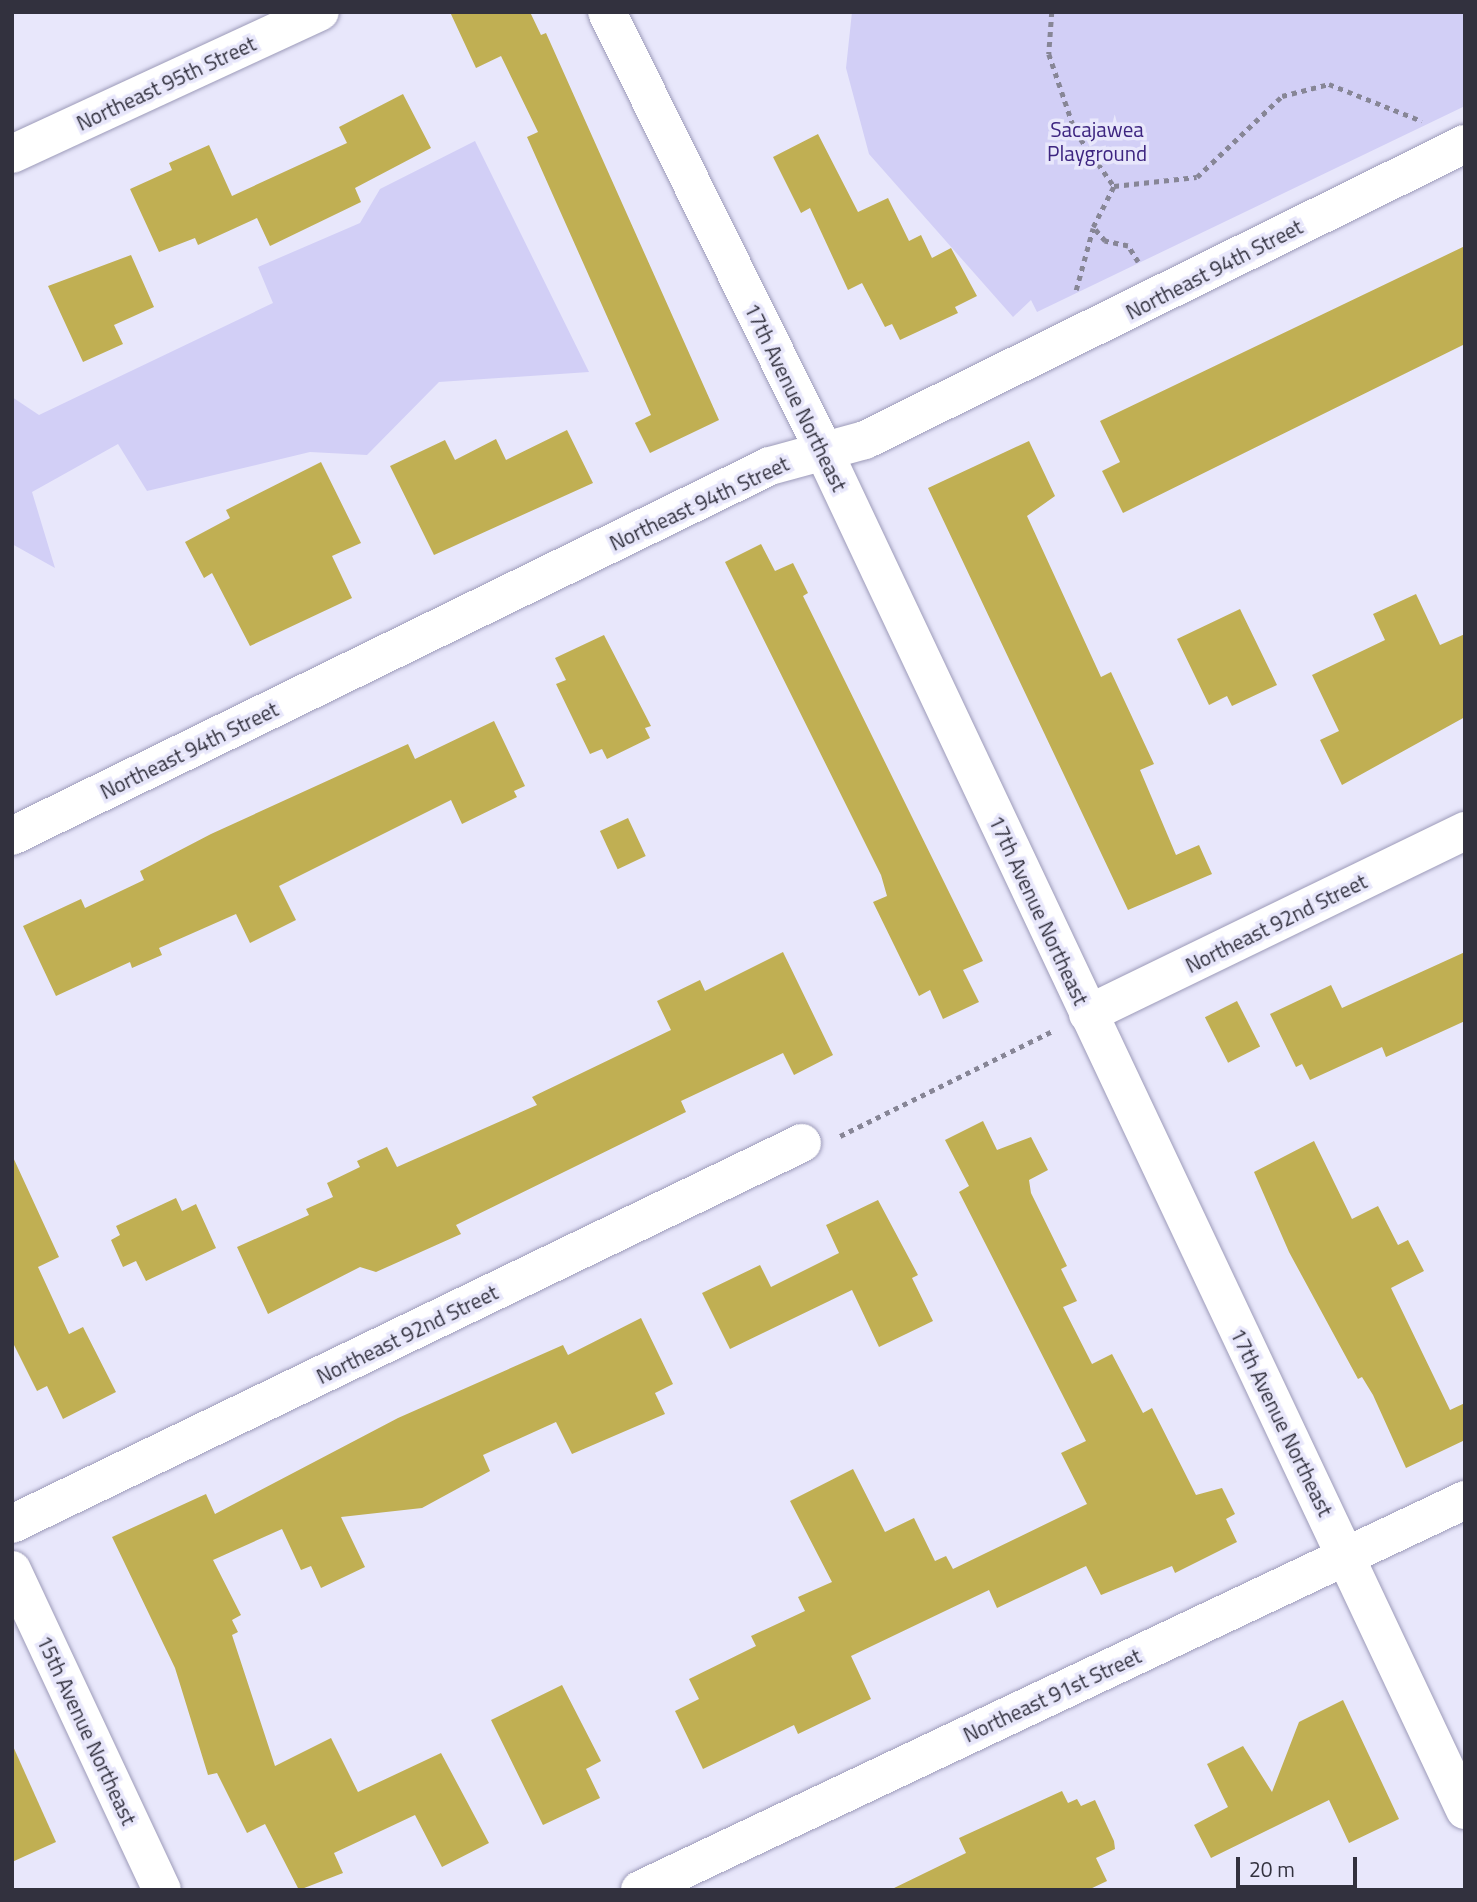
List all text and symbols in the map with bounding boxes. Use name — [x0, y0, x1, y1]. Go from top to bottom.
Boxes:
street label: Northeast 95th Street — [72, 30, 260, 136]
park label: Sacajawea Playground — [1047, 116, 1147, 166]
street label: Northeast 94th Street — [1121, 214, 1307, 324]
street label: 17th Avenue Northeast — [739, 299, 853, 495]
street label: Northeast 94th Street — [605, 450, 793, 556]
street label: Northeast 94th Street — [96, 696, 282, 804]
street label: 17th Avenue Northeast — [984, 811, 1094, 1009]
street label: Northeast 92nd Street — [1181, 868, 1371, 978]
street label: Northeast 92nd Street — [312, 1279, 502, 1389]
street label: 17th Avenue Northeast — [1225, 1324, 1339, 1520]
street label: 15th Avenue Northeast — [32, 1631, 142, 1829]
street label: Northeast 91st Street — [959, 1643, 1145, 1747]
scale bar — [1239, 1842, 1360, 1886]
text: 20 m — [1249, 1853, 1295, 1885]

